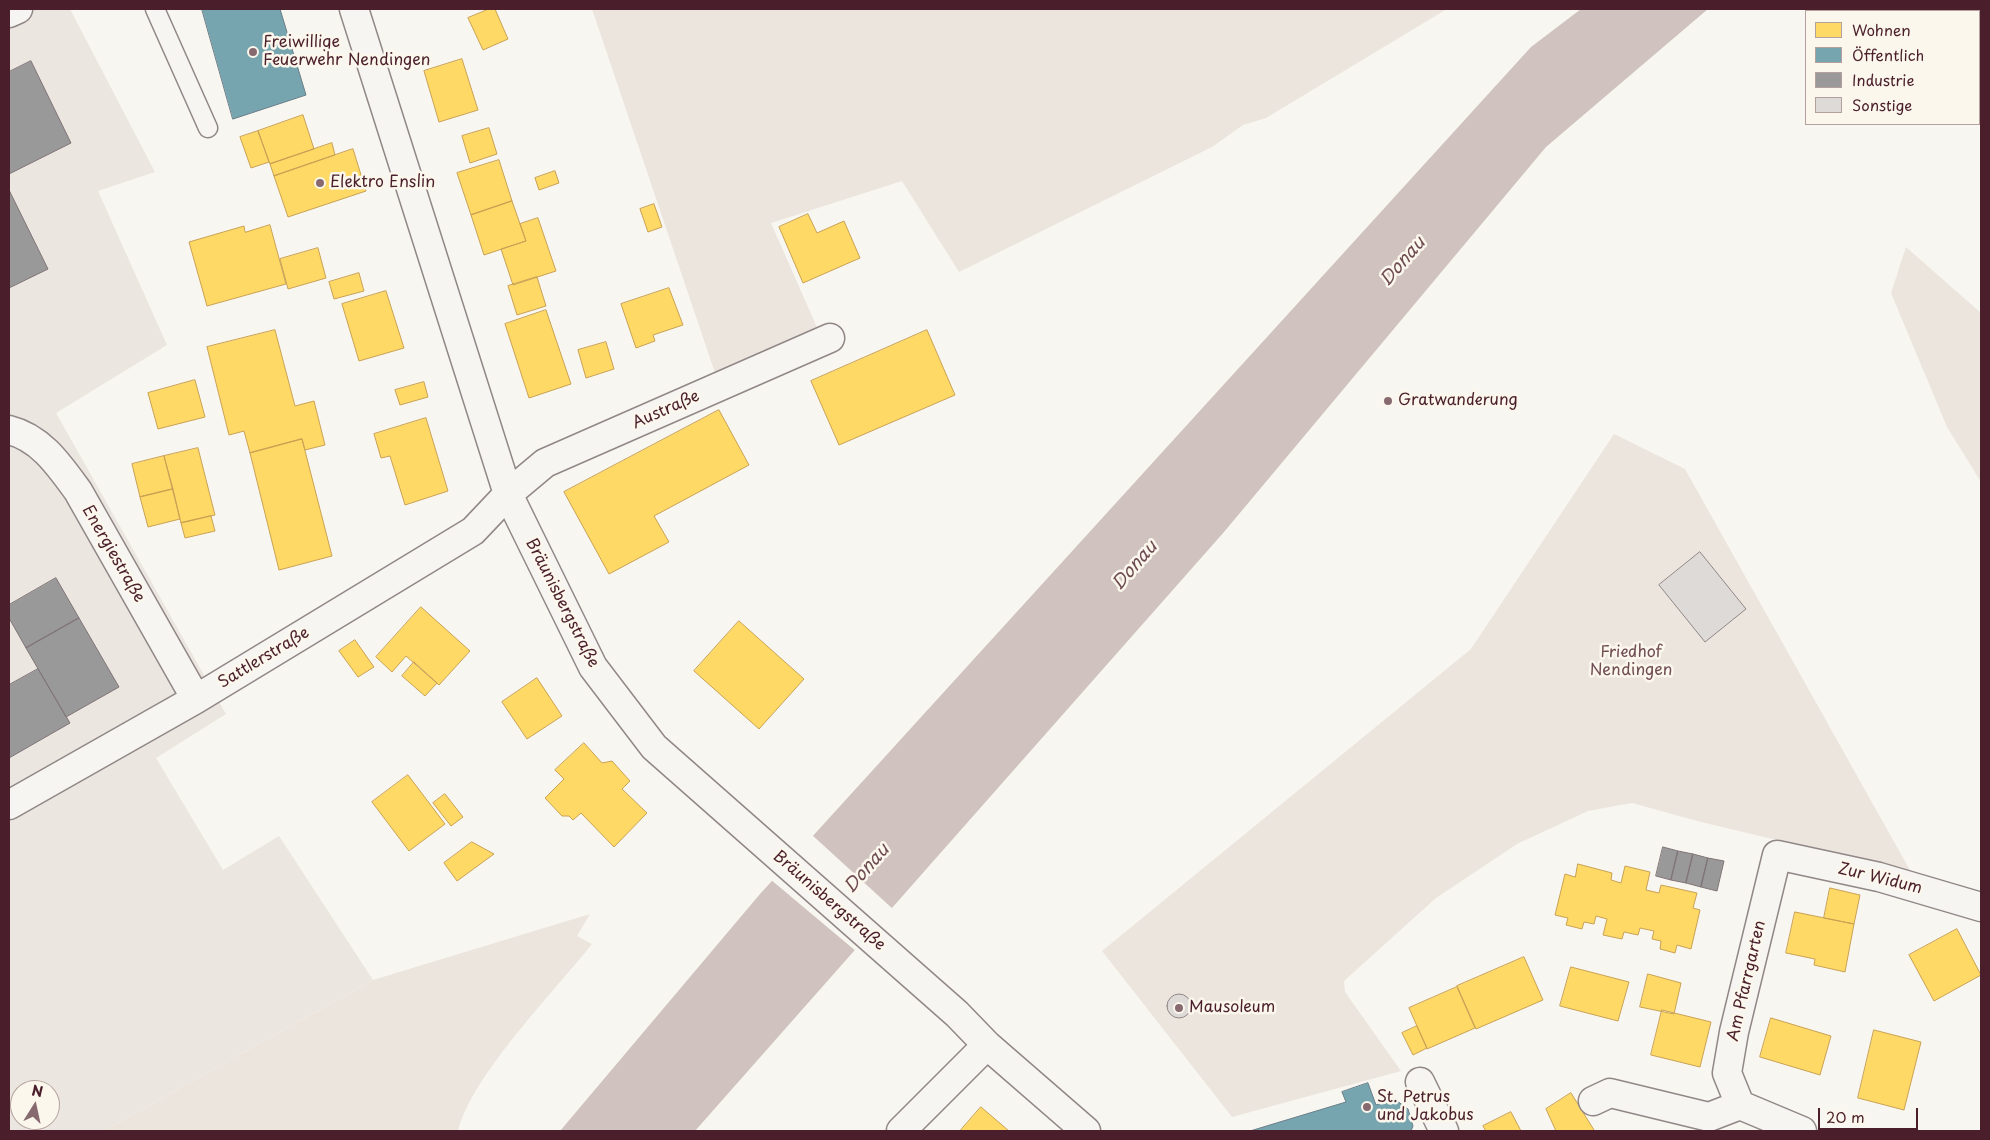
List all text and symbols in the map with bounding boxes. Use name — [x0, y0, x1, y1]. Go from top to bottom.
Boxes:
legend — [1805, 10, 1980, 125]
text: Wohnen — [1852, 18, 1911, 41]
place label: Freiwillige Feuerwehr Nendingen — [263, 33, 430, 71]
text: Öffentlich — [1852, 43, 1924, 66]
marker: Freiwillige Feuerwehr Nendingen — [247, 46, 259, 58]
text: Industrie — [1852, 68, 1914, 91]
text: Sonstige — [1852, 93, 1912, 116]
place label: Elektro Enslin — [330, 173, 435, 193]
marker: Elektro Enslin — [314, 177, 326, 189]
water label: Donau — [1376, 233, 1430, 291]
street label: Austraße — [629, 387, 703, 433]
place label: Gratwanderung — [1398, 391, 1518, 411]
marker: Gratwanderung — [1382, 395, 1394, 407]
street label: Energiestraße — [77, 502, 149, 606]
street label: Bräunisbergstraße — [521, 535, 603, 671]
water label: Donau — [1108, 537, 1162, 595]
street label: Sattlerstraße — [215, 623, 313, 693]
park label: Friedhof Nendingen — [1590, 643, 1672, 681]
water label: Donau — [840, 840, 894, 898]
street label: Bräunisbergstraße — [769, 847, 889, 955]
street label: Zur Widum — [1836, 859, 1924, 899]
street label: Am Pfarrgarten — [1724, 919, 1770, 1043]
place label: Mausoleum — [1189, 998, 1275, 1018]
marker: Mausoleum — [1173, 1002, 1185, 1014]
text: N — [30, 1079, 45, 1102]
north arrow — [10, 1080, 60, 1130]
place label: St. Petrus und Jakobus — [1377, 1088, 1473, 1126]
scale bar — [1820, 1098, 1920, 1130]
marker: St. Petrus und Jakobus — [1361, 1101, 1373, 1113]
text: 20 m — [1826, 1105, 1865, 1128]

